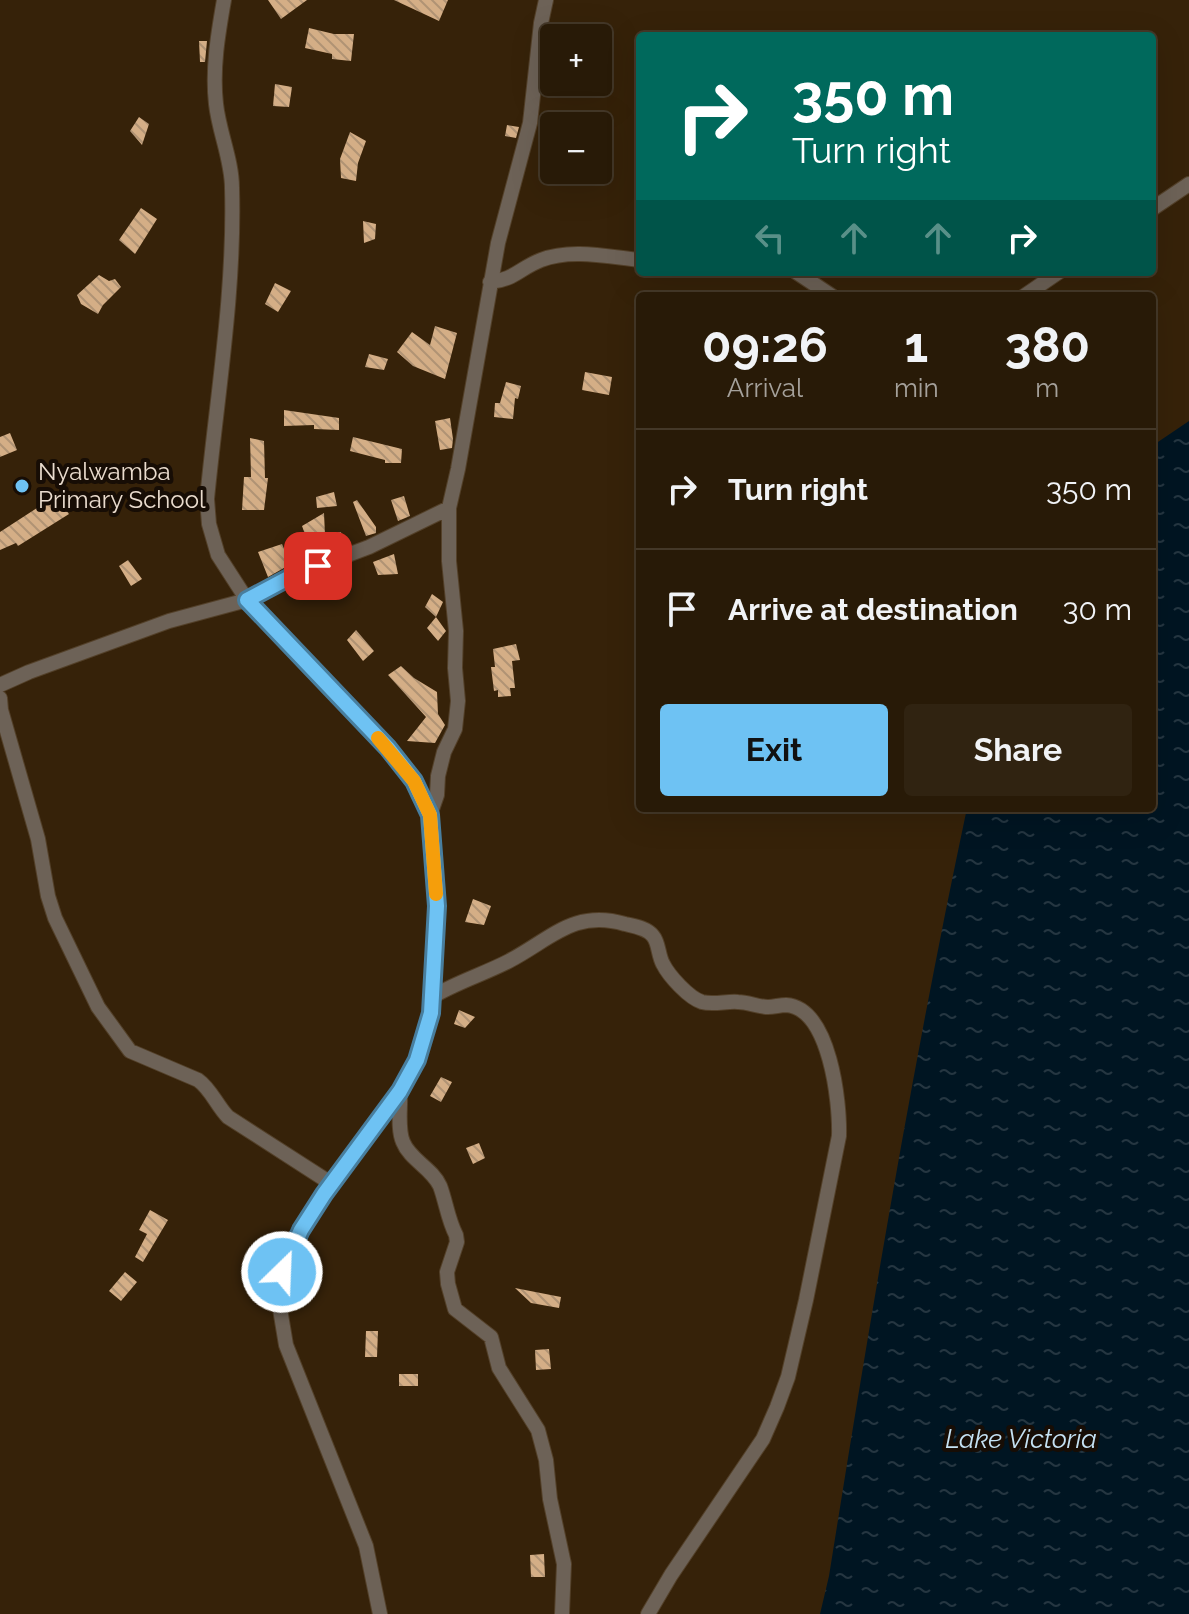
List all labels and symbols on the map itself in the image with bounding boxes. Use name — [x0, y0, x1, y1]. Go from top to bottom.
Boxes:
place label: Nyalwamba Primary School — [38, 457, 206, 514]
marker: Nyalwamba Primary School — [13, 477, 31, 495]
pin — [284, 532, 352, 600]
position arrow — [240, 1230, 324, 1314]
water label: Lake Victoria — [945, 1424, 1097, 1454]

